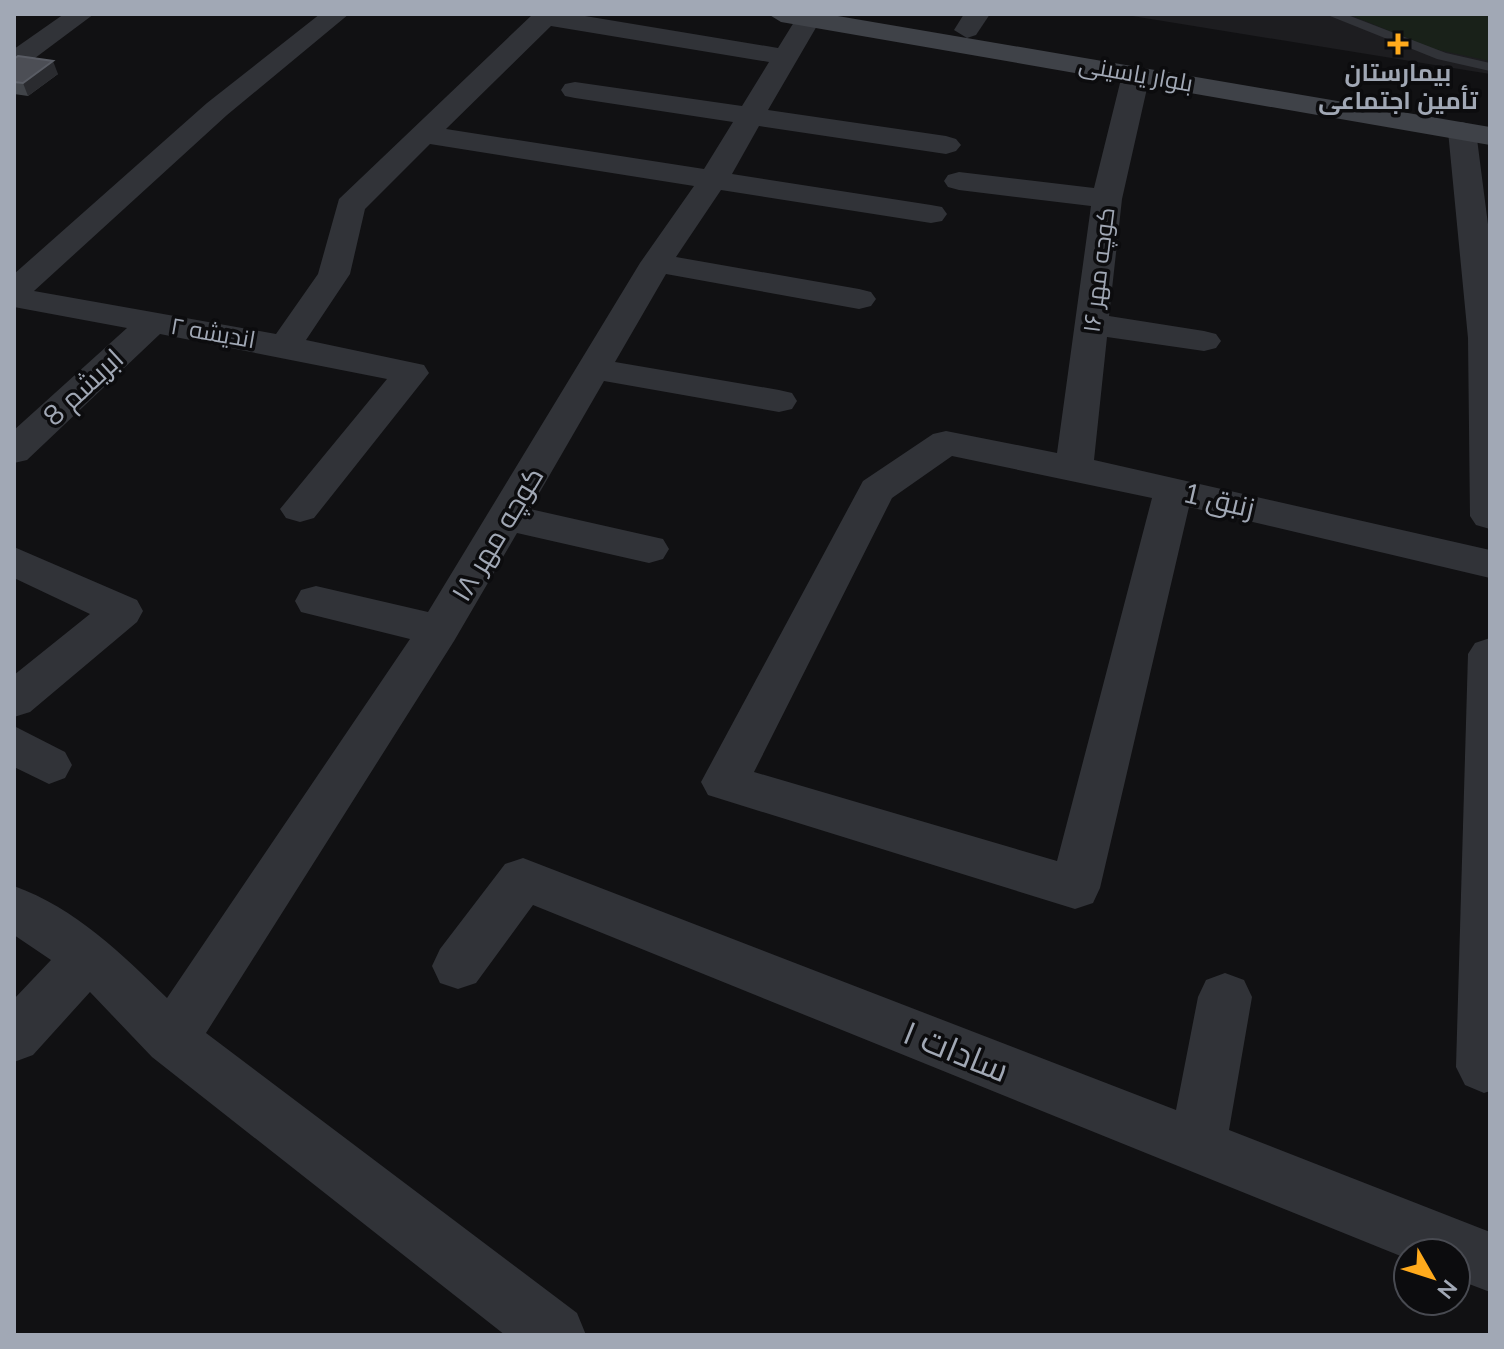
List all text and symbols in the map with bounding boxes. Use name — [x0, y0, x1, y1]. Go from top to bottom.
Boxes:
marker: بیمارستان تأمین اجتماعی — [1387, 33, 1409, 55]
street label: بلوار یاسینی — [1077, 48, 1196, 98]
place label: بیمارستان تأمین اجتماعی — [1318, 57, 1479, 115]
street label: کوچه مهر ۱۶ — [1075, 206, 1123, 334]
street label: اندیشه ۲ — [168, 310, 258, 354]
street label: ابریشم 8 — [35, 341, 132, 435]
street label: کوچه مهر ۱۸ — [443, 460, 552, 609]
street label: زنبق 1 — [1180, 474, 1258, 525]
street label: سادات ۱ — [897, 1010, 1015, 1091]
north arrow — [1392, 1237, 1472, 1317]
text: N — [1431, 1274, 1464, 1305]

